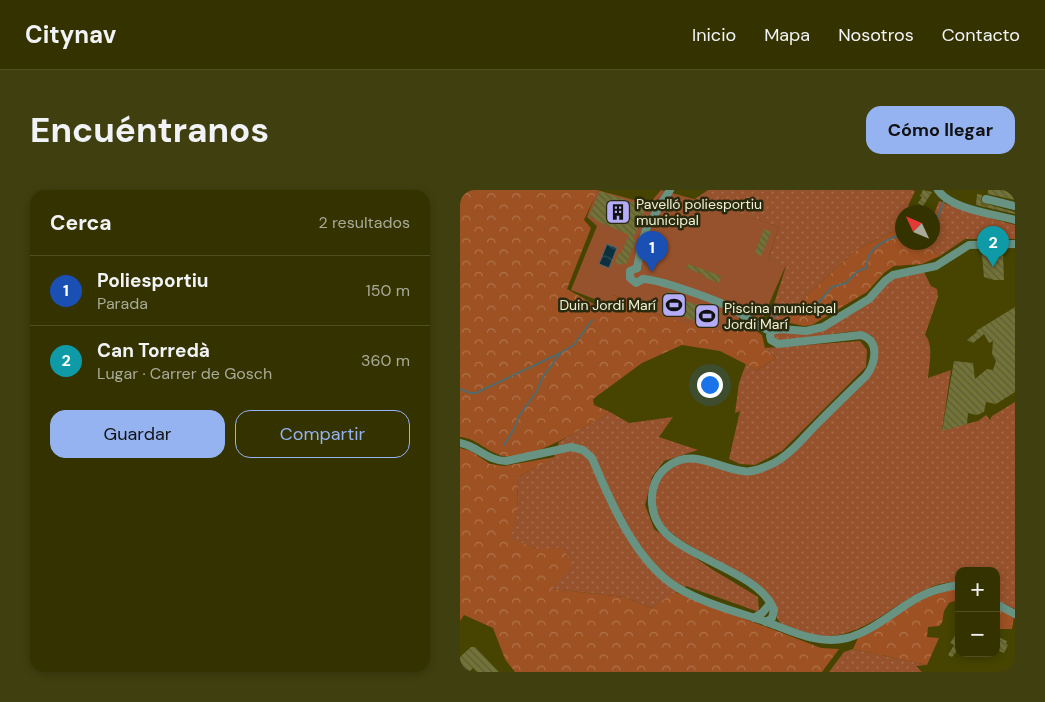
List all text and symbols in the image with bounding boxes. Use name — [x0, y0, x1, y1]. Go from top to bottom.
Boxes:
text: Citynav — [25, 19, 116, 50]
text: Inicio — [692, 23, 736, 47]
text: Mapa — [764, 23, 810, 47]
text: Nosotros — [838, 23, 914, 47]
text: Contacto — [942, 23, 1020, 47]
button: Cómo llegar — [866, 106, 1015, 154]
text: Encuéntranos — [30, 107, 269, 153]
place label: Pavelló poliesportiu municipal — [636, 195, 762, 229]
building icon: Pavelló poliesportiu municipal — [605, 199, 631, 225]
north arrow — [895, 205, 940, 250]
text: Cerca — [50, 209, 112, 237]
text: 2 resultados — [319, 212, 410, 233]
pin: 2 — [977, 226, 1009, 267]
pin: 1 — [636, 231, 668, 272]
text: Poliesportiu — [97, 268, 209, 293]
text: 1 — [63, 280, 69, 301]
text: 150 m — [366, 280, 410, 301]
sports icon: Duin Jordi Marí — [661, 292, 687, 318]
text: Parada — [97, 293, 148, 314]
place label: Duin Jordi Marí — [559, 296, 657, 314]
place label: Piscina municipal Jordi Marí — [724, 299, 836, 333]
sports icon: Piscina municipal Jordi Marí — [694, 303, 720, 329]
text: Can Torredà — [97, 338, 210, 363]
text: 2 — [61, 350, 71, 371]
text: 360 m — [361, 350, 410, 371]
text: Lugar · Carrer de Gosch — [97, 363, 272, 384]
your location — [697, 372, 723, 398]
button: Guardar — [50, 410, 225, 458]
button: Compartir — [235, 410, 410, 458]
map controls — [955, 567, 1000, 657]
button: + — [955, 567, 1000, 612]
button: − — [955, 612, 1000, 657]

